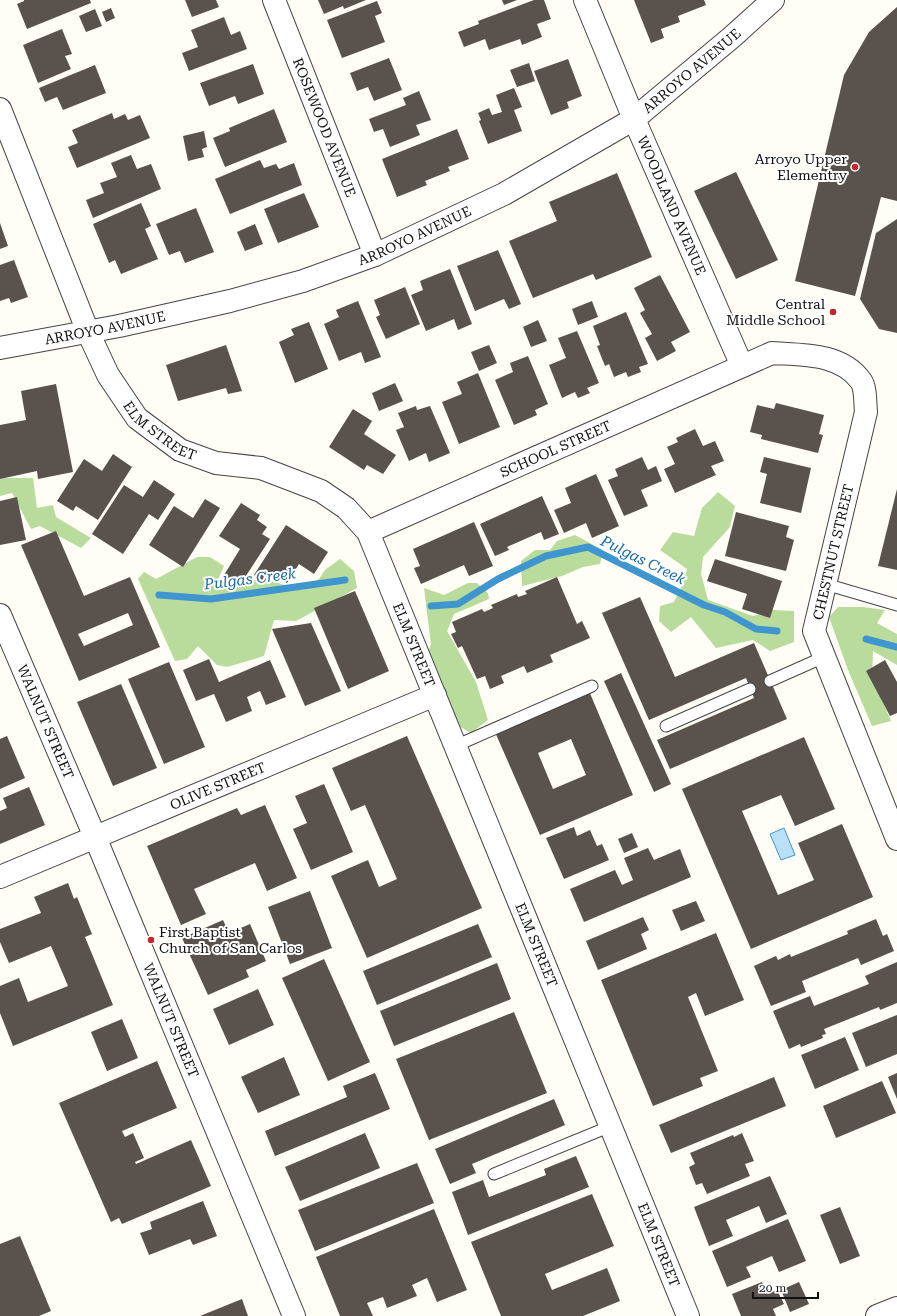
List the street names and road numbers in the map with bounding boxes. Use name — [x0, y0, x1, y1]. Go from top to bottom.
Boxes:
street label: ARROYO AVENUE — [639, 25, 744, 116]
street label: ROSEWOOD AVENUE — [290, 56, 359, 199]
street label: WOODLAND AVENUE — [634, 133, 709, 278]
street label: ARROYO AVENUE — [356, 203, 474, 268]
street label: ARROYO AVENUE — [43, 308, 167, 348]
street label: ELM STREET — [120, 398, 199, 463]
street label: SCHOOL STREET — [498, 417, 613, 480]
street label: CHESTNUT STREET — [810, 483, 856, 621]
street label: ELM STREET — [390, 600, 438, 689]
street label: WALNUT STREET — [14, 662, 77, 781]
street label: OLIVE STREET — [167, 759, 268, 813]
street label: ELM STREET — [512, 900, 561, 989]
street label: WALNUT STREET — [140, 961, 202, 1080]
street label: ELM STREET — [635, 1200, 683, 1289]

